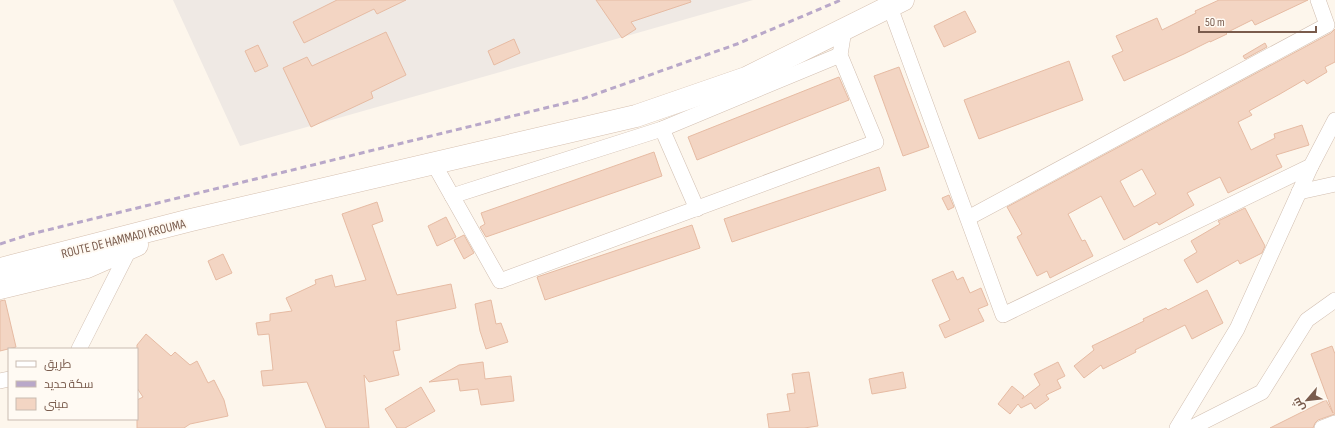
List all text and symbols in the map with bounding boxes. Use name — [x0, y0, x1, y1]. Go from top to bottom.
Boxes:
scale bar — [1199, 8, 1316, 34]
text: 50 m — [1205, 15, 1225, 30]
street label: ROUTE DE HAMMADI KROUMA — [59, 216, 187, 262]
legend — [8, 348, 138, 420]
text: طريق — [44, 357, 72, 372]
text: سكة حديد — [44, 377, 93, 392]
north arrow — [1287, 380, 1327, 420]
text: ش — [1290, 395, 1308, 414]
text: مبنى — [44, 397, 69, 412]

